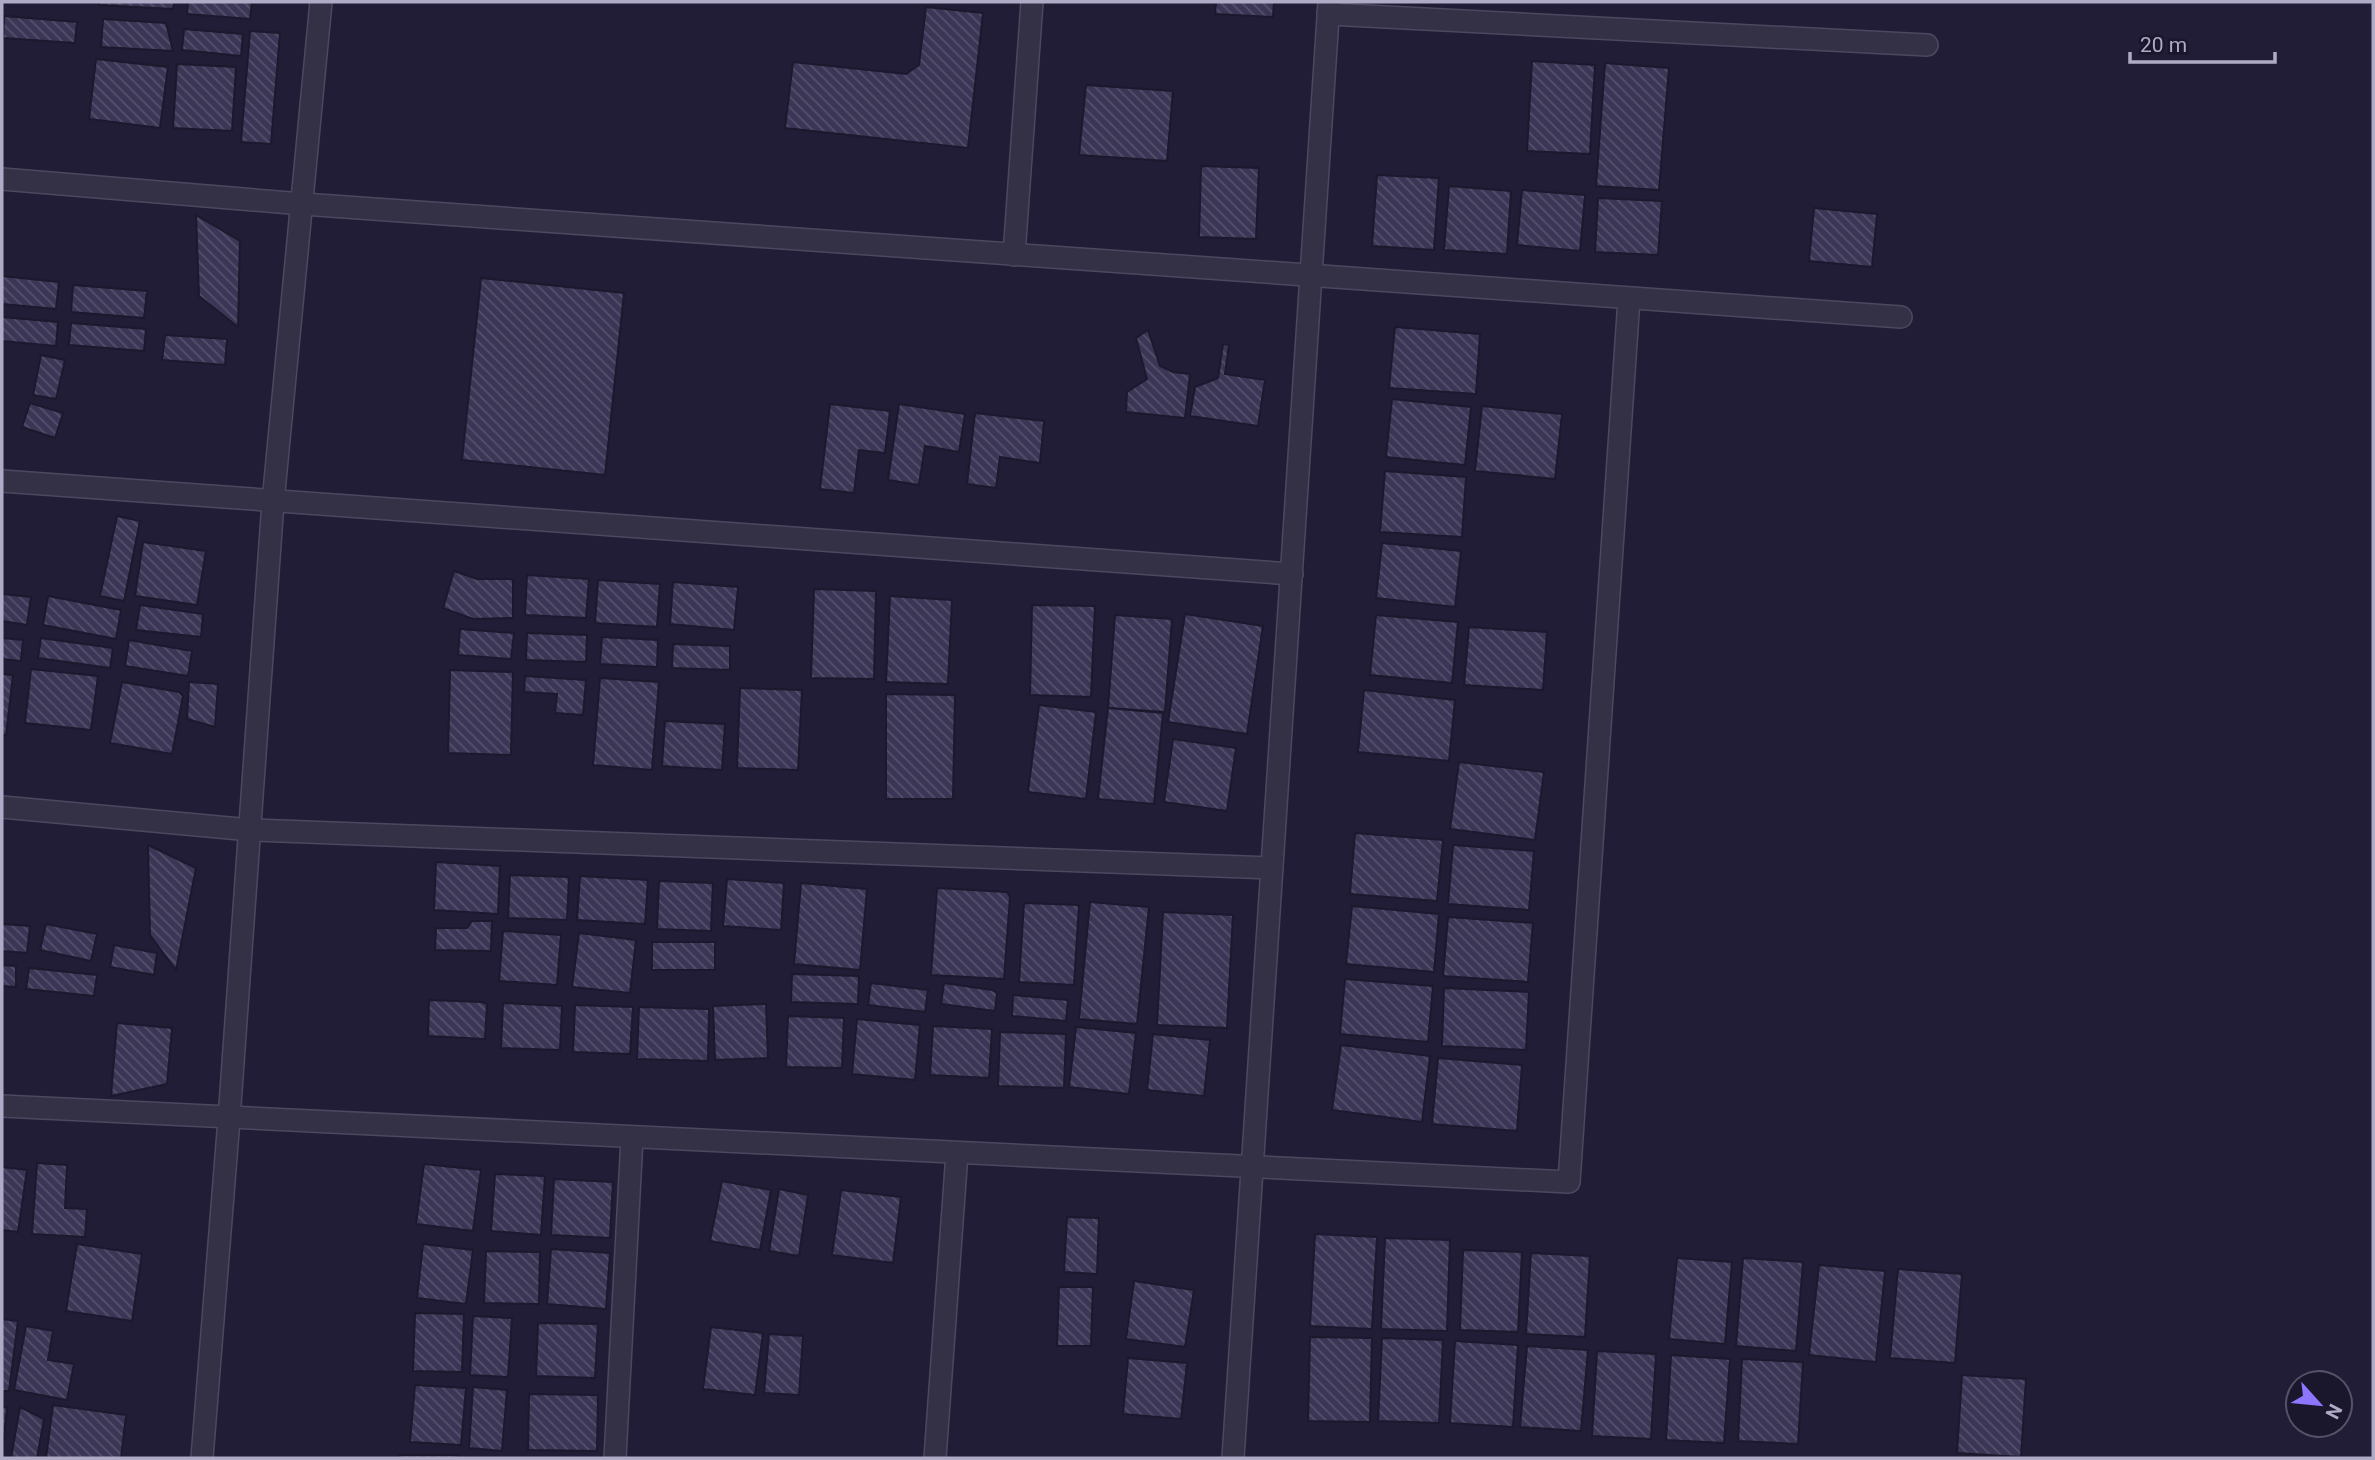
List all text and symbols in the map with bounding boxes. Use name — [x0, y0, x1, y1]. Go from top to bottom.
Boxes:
scale bar — [2130, 21, 2275, 65]
text: 20 m — [2140, 33, 2187, 57]
north arrow — [2284, 1369, 2354, 1439]
text: N — [2320, 1400, 2347, 1423]

